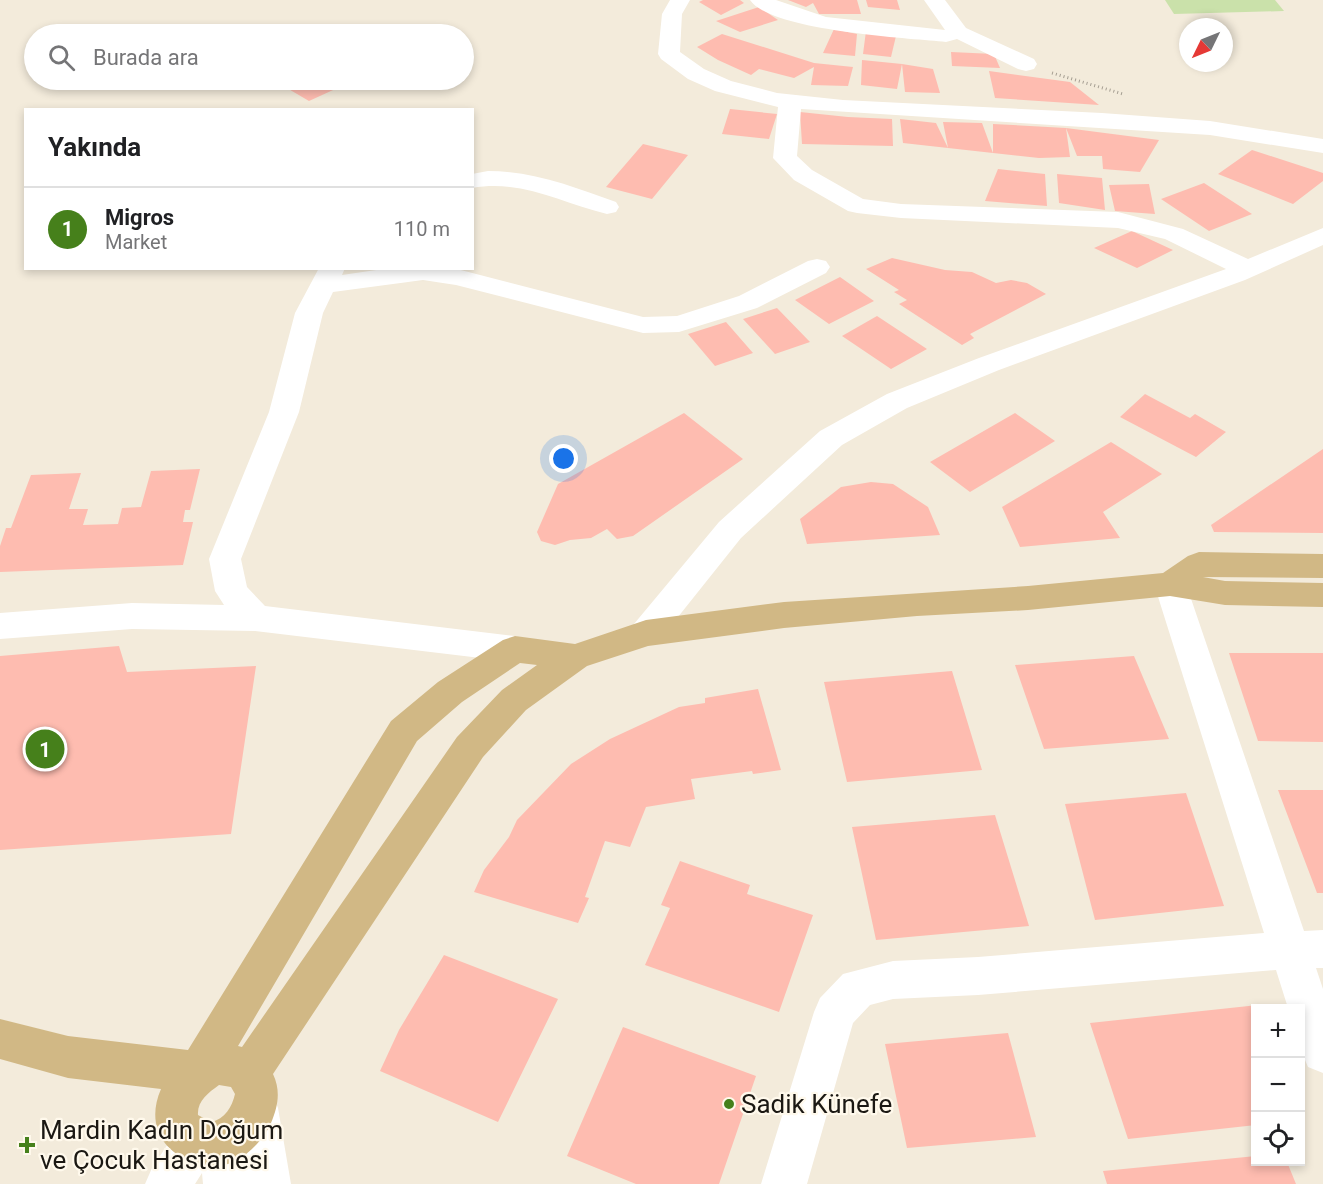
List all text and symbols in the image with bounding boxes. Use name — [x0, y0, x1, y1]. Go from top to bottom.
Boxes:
north arrow — [1179, 18, 1233, 72]
search box — [24, 24, 474, 90]
icon: search — [45, 41, 78, 74]
text: Burada ara — [93, 45, 199, 70]
text: Yakında — [48, 132, 141, 162]
text: Migros — [105, 205, 174, 230]
text: 1 — [62, 217, 73, 241]
text: 110 m — [394, 217, 450, 241]
text: Market — [105, 230, 167, 254]
your location — [549, 444, 578, 473]
pin: 1 — [26, 726, 64, 771]
map controls — [1251, 1004, 1305, 1166]
button: + — [1251, 1004, 1305, 1058]
button: − — [1251, 1058, 1305, 1112]
place label: Sadik Künefe — [741, 1089, 892, 1119]
marker: Sadik Künefe — [722, 1097, 736, 1111]
button: locate — [1251, 1112, 1305, 1166]
place label: Mardin Kadın Doğum ve Çocuk Hastanesi — [40, 1115, 283, 1175]
marker: Mardin Kadın Doğum ve Çocuk Hastanesi — [18, 1136, 36, 1154]

